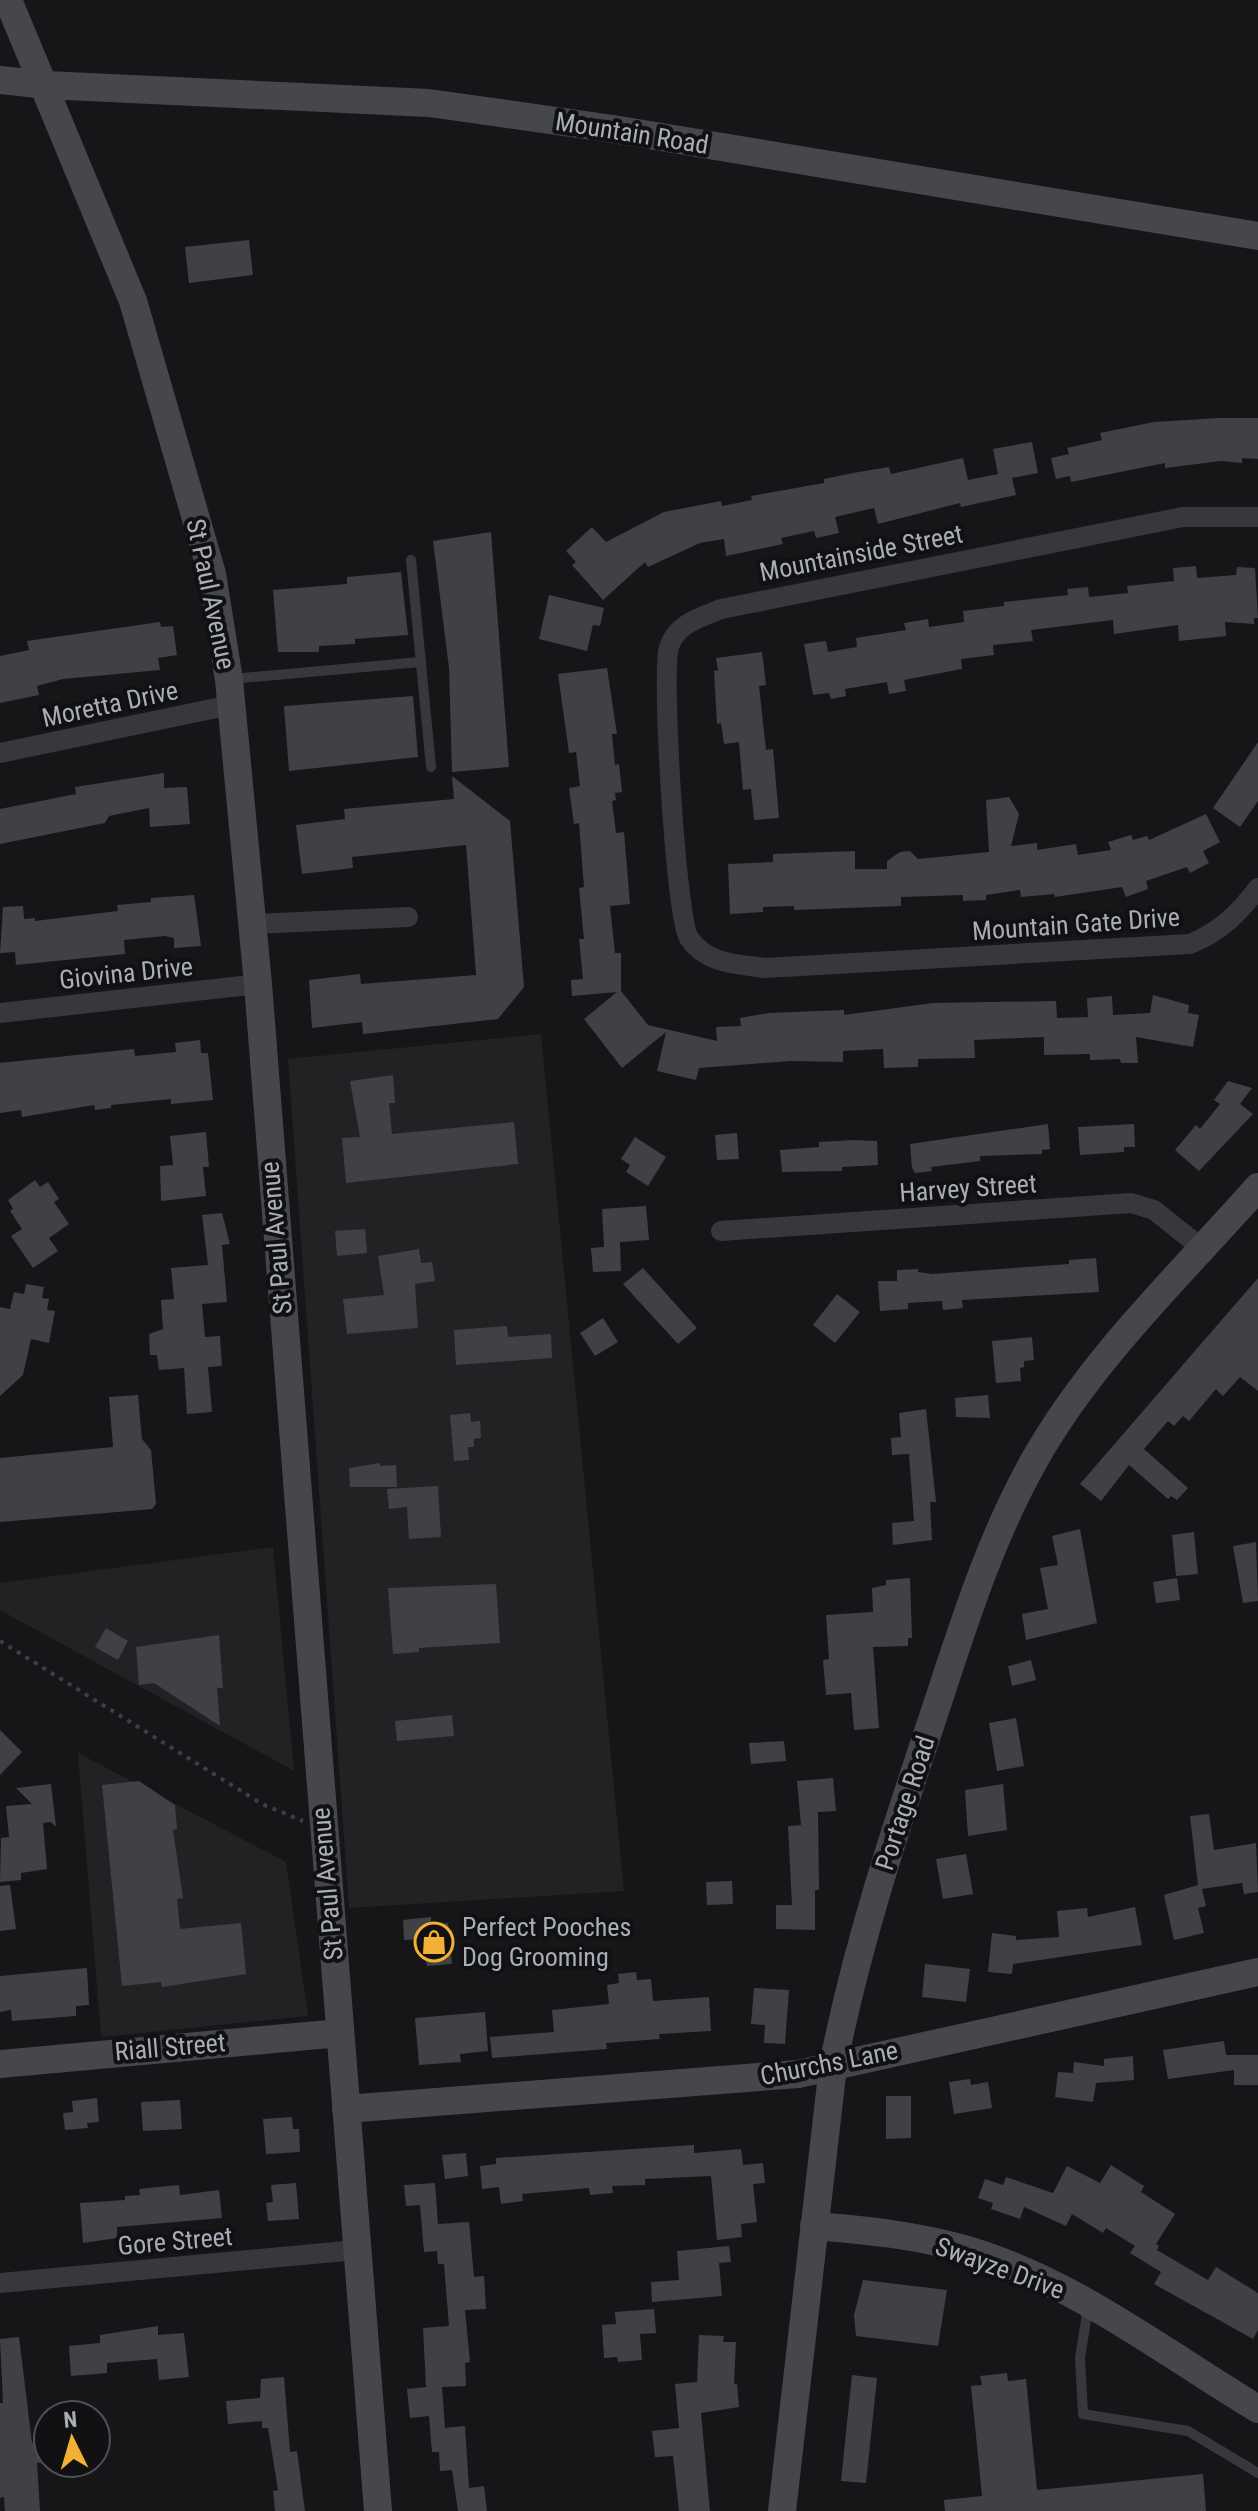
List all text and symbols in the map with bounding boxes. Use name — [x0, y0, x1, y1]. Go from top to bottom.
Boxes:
street label: Mountain Road — [553, 106, 711, 160]
street label: St Paul Avenue — [180, 516, 242, 672]
street label: Mountainside Street — [757, 519, 965, 587]
street label: Moretta Drive — [39, 675, 181, 733]
street label: Mountain Gate Drive — [971, 902, 1181, 946]
street label: Giovina Drive — [58, 951, 194, 995]
street label: St Paul Avenue — [254, 1160, 298, 1316]
street label: Harvey Street — [898, 1168, 1038, 1208]
street label: Portage Road — [869, 1732, 941, 1874]
street label: St Paul Avenue — [305, 1806, 349, 1962]
place label: Perfect Pooches Dog Grooming — [462, 1912, 631, 1972]
shop icon: Perfect Pooches Dog Grooming — [413, 1921, 455, 1963]
street label: Riall Street — [113, 2027, 227, 2067]
street label: Churchs Lane — [758, 2035, 900, 2091]
street label: Gore Street — [116, 2221, 234, 2261]
street label: Swayze Drive — [932, 2231, 1068, 2305]
north arrow — [32, 2399, 112, 2479]
text: N — [62, 2407, 78, 2433]

